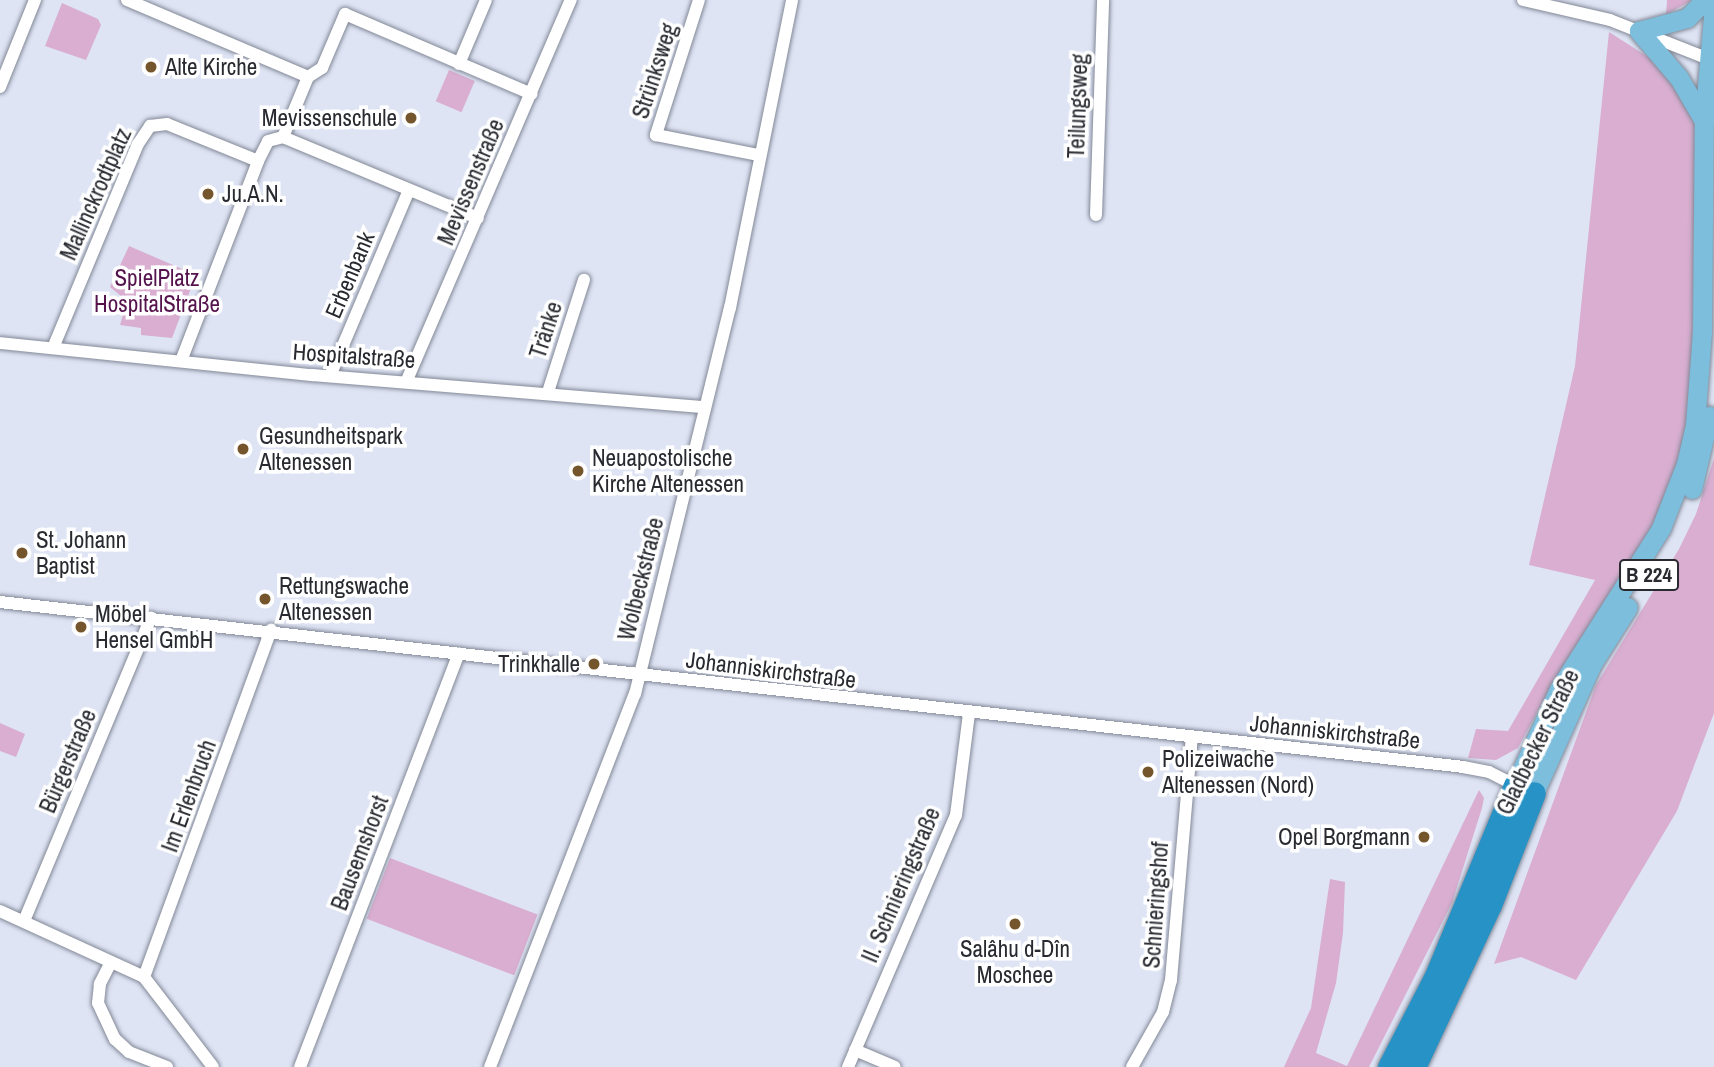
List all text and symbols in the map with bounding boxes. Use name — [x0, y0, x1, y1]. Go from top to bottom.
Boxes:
street label: Strünksweg — [627, 20, 683, 122]
place label: Alte Kirche — [165, 53, 257, 81]
street label: Teilungsweg — [1062, 53, 1094, 159]
marker: Alte Kirche — [143, 59, 159, 75]
place label: Mevissenschule — [262, 104, 397, 132]
marker: Mevissenschule — [403, 110, 419, 126]
street label: Mevissenstraße — [432, 115, 510, 249]
street label: Mallinckrodtplatz — [55, 124, 137, 264]
place label: Ju.A.N. — [222, 180, 284, 208]
marker: Ju.A.N. — [200, 186, 216, 202]
street label: Erbenbank — [319, 228, 381, 322]
park label: SpielPlatz HospitalStraße — [94, 264, 220, 318]
street label: Tränke — [524, 298, 568, 362]
street label: Hospitalstraße — [292, 338, 416, 374]
place label: Gesundheitspark Altenessen — [259, 422, 403, 476]
marker: Gesundheitspark Altenessen — [233, 439, 253, 459]
place label: Neuapostolische Kirche Altenessen — [592, 444, 745, 498]
marker: Neuapostolische Kirche Altenessen — [570, 463, 586, 479]
street label: Wolbeckstraße — [612, 515, 670, 643]
place label: St. Johann Baptist — [36, 526, 126, 580]
marker: St. Johann Baptist — [14, 545, 30, 561]
road number: B 224 — [1618, 558, 1680, 592]
place label: Rettungswache Altenessen — [279, 572, 409, 626]
marker: Rettungswache Altenessen — [257, 591, 273, 607]
place label: Möbel Hensel GmbH — [95, 600, 213, 654]
marker: Möbel Hensel GmbH — [73, 619, 89, 635]
street label: Johanniskirchstraße — [685, 646, 857, 694]
place label: Trinkhalle — [498, 650, 580, 678]
marker: Trinkhalle — [586, 656, 602, 672]
street label: Gladbecker Straße — [1491, 665, 1585, 819]
street label: Bürgerstraße — [34, 705, 102, 817]
street label: Johanniskirchstraße — [1249, 709, 1421, 755]
street label: Im Erlenbruch — [156, 736, 222, 856]
place label: Polizeiwache Altenessen (Nord) — [1162, 745, 1314, 799]
marker: Polizeiwache Altenessen (Nord) — [1140, 764, 1156, 780]
street label: Bausemshorst — [326, 792, 394, 914]
street label: II. Schnieringstraße — [856, 803, 946, 967]
place label: Opel Borgmann — [1278, 823, 1410, 851]
marker: Opel Borgmann — [1416, 829, 1432, 845]
street label: Schnieringshof — [1138, 841, 1174, 969]
marker: Salâhu d-Dîn Moschee — [1007, 916, 1023, 932]
place label: Salâhu d-Dîn Moschee — [960, 935, 1070, 989]

